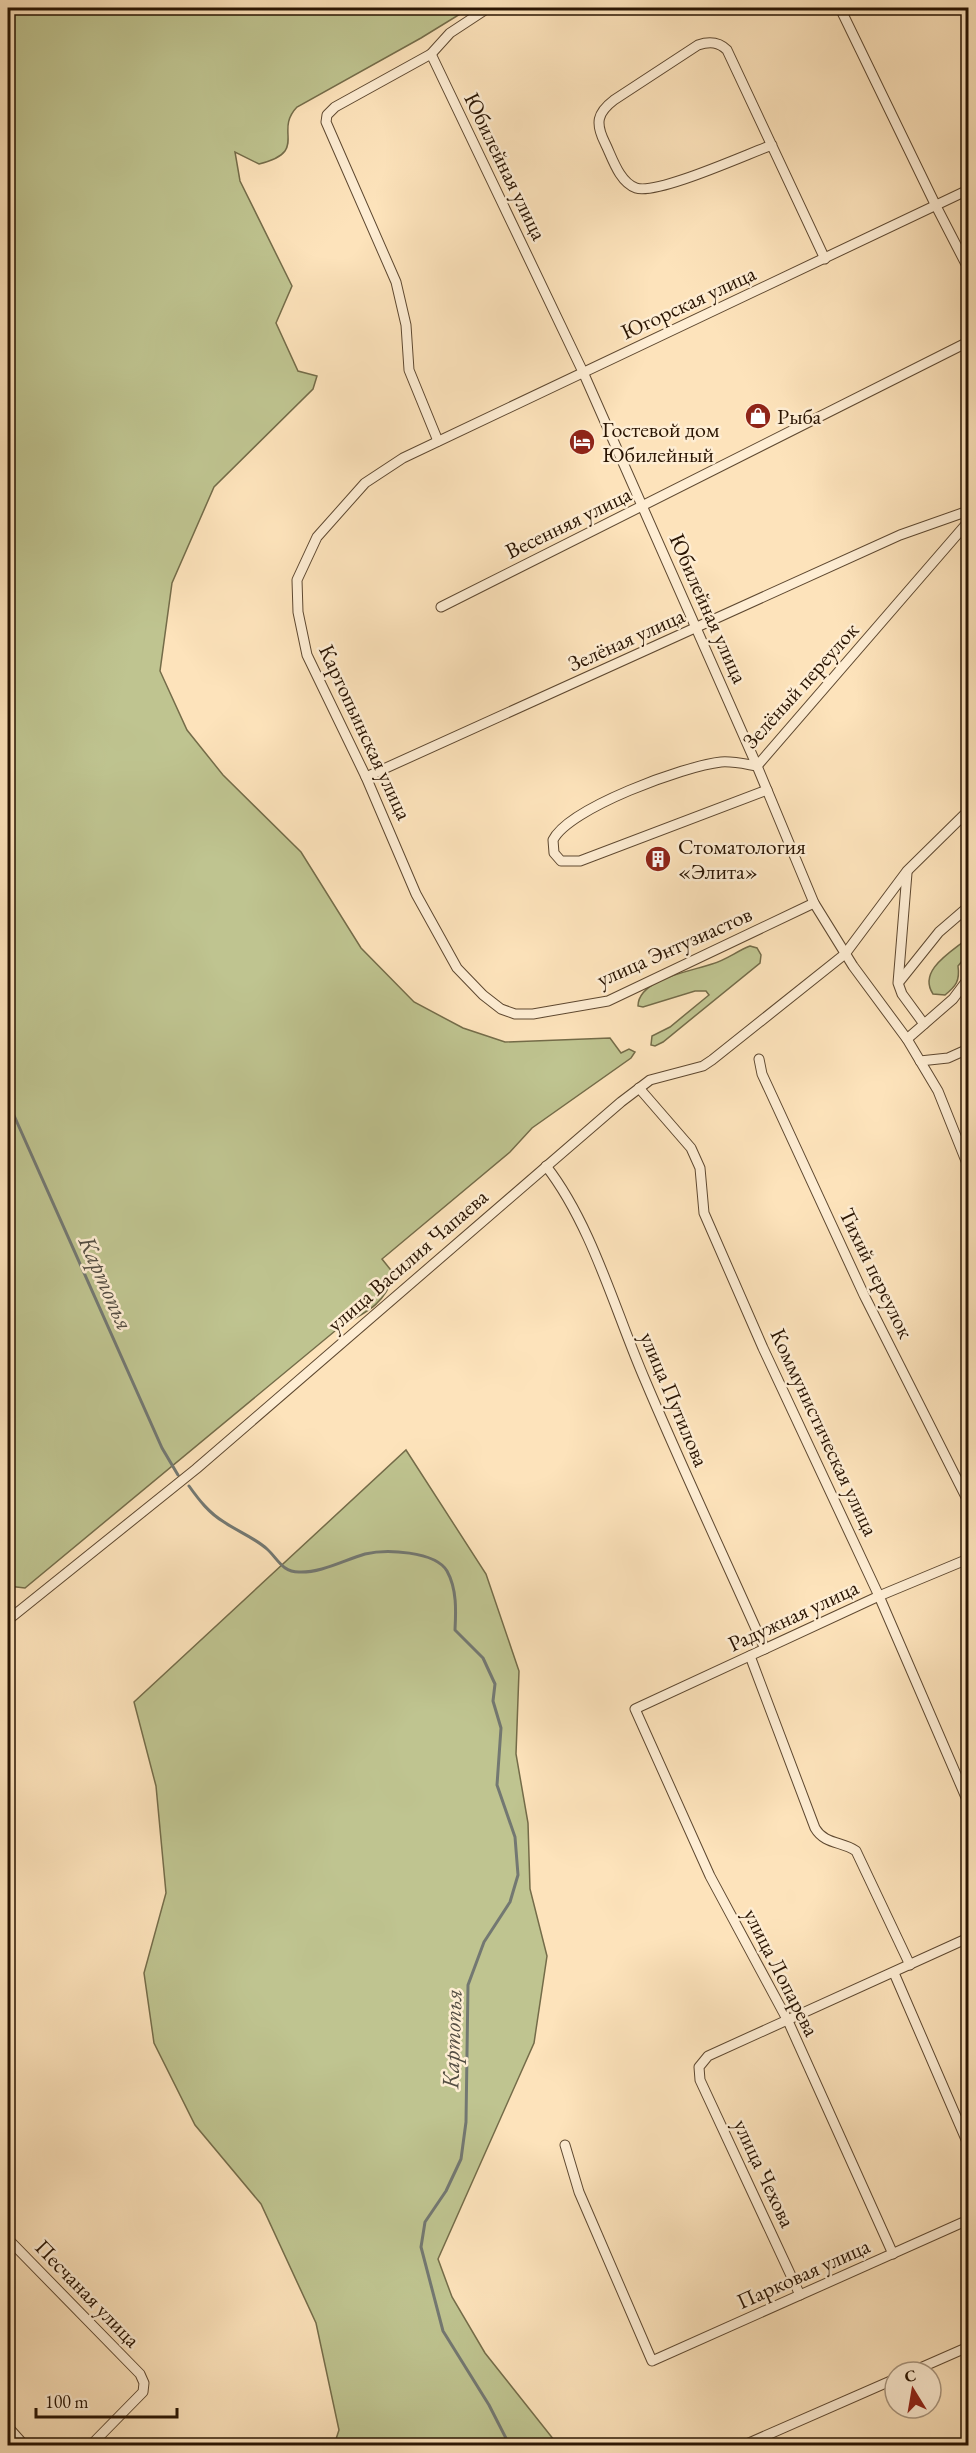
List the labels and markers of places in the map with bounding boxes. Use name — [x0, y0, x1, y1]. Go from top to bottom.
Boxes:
shop icon: Рыба — [743, 401, 773, 431]
place label: Рыба — [777, 402, 822, 431]
place label: Гостевой дом Юбилейный — [602, 415, 720, 469]
hotel icon: Гостевой дом Юбилейный — [567, 427, 597, 457]
place label: Стоматология «Элита» — [678, 832, 806, 886]
building icon: Стоматология «Элита» — [643, 844, 673, 874]

